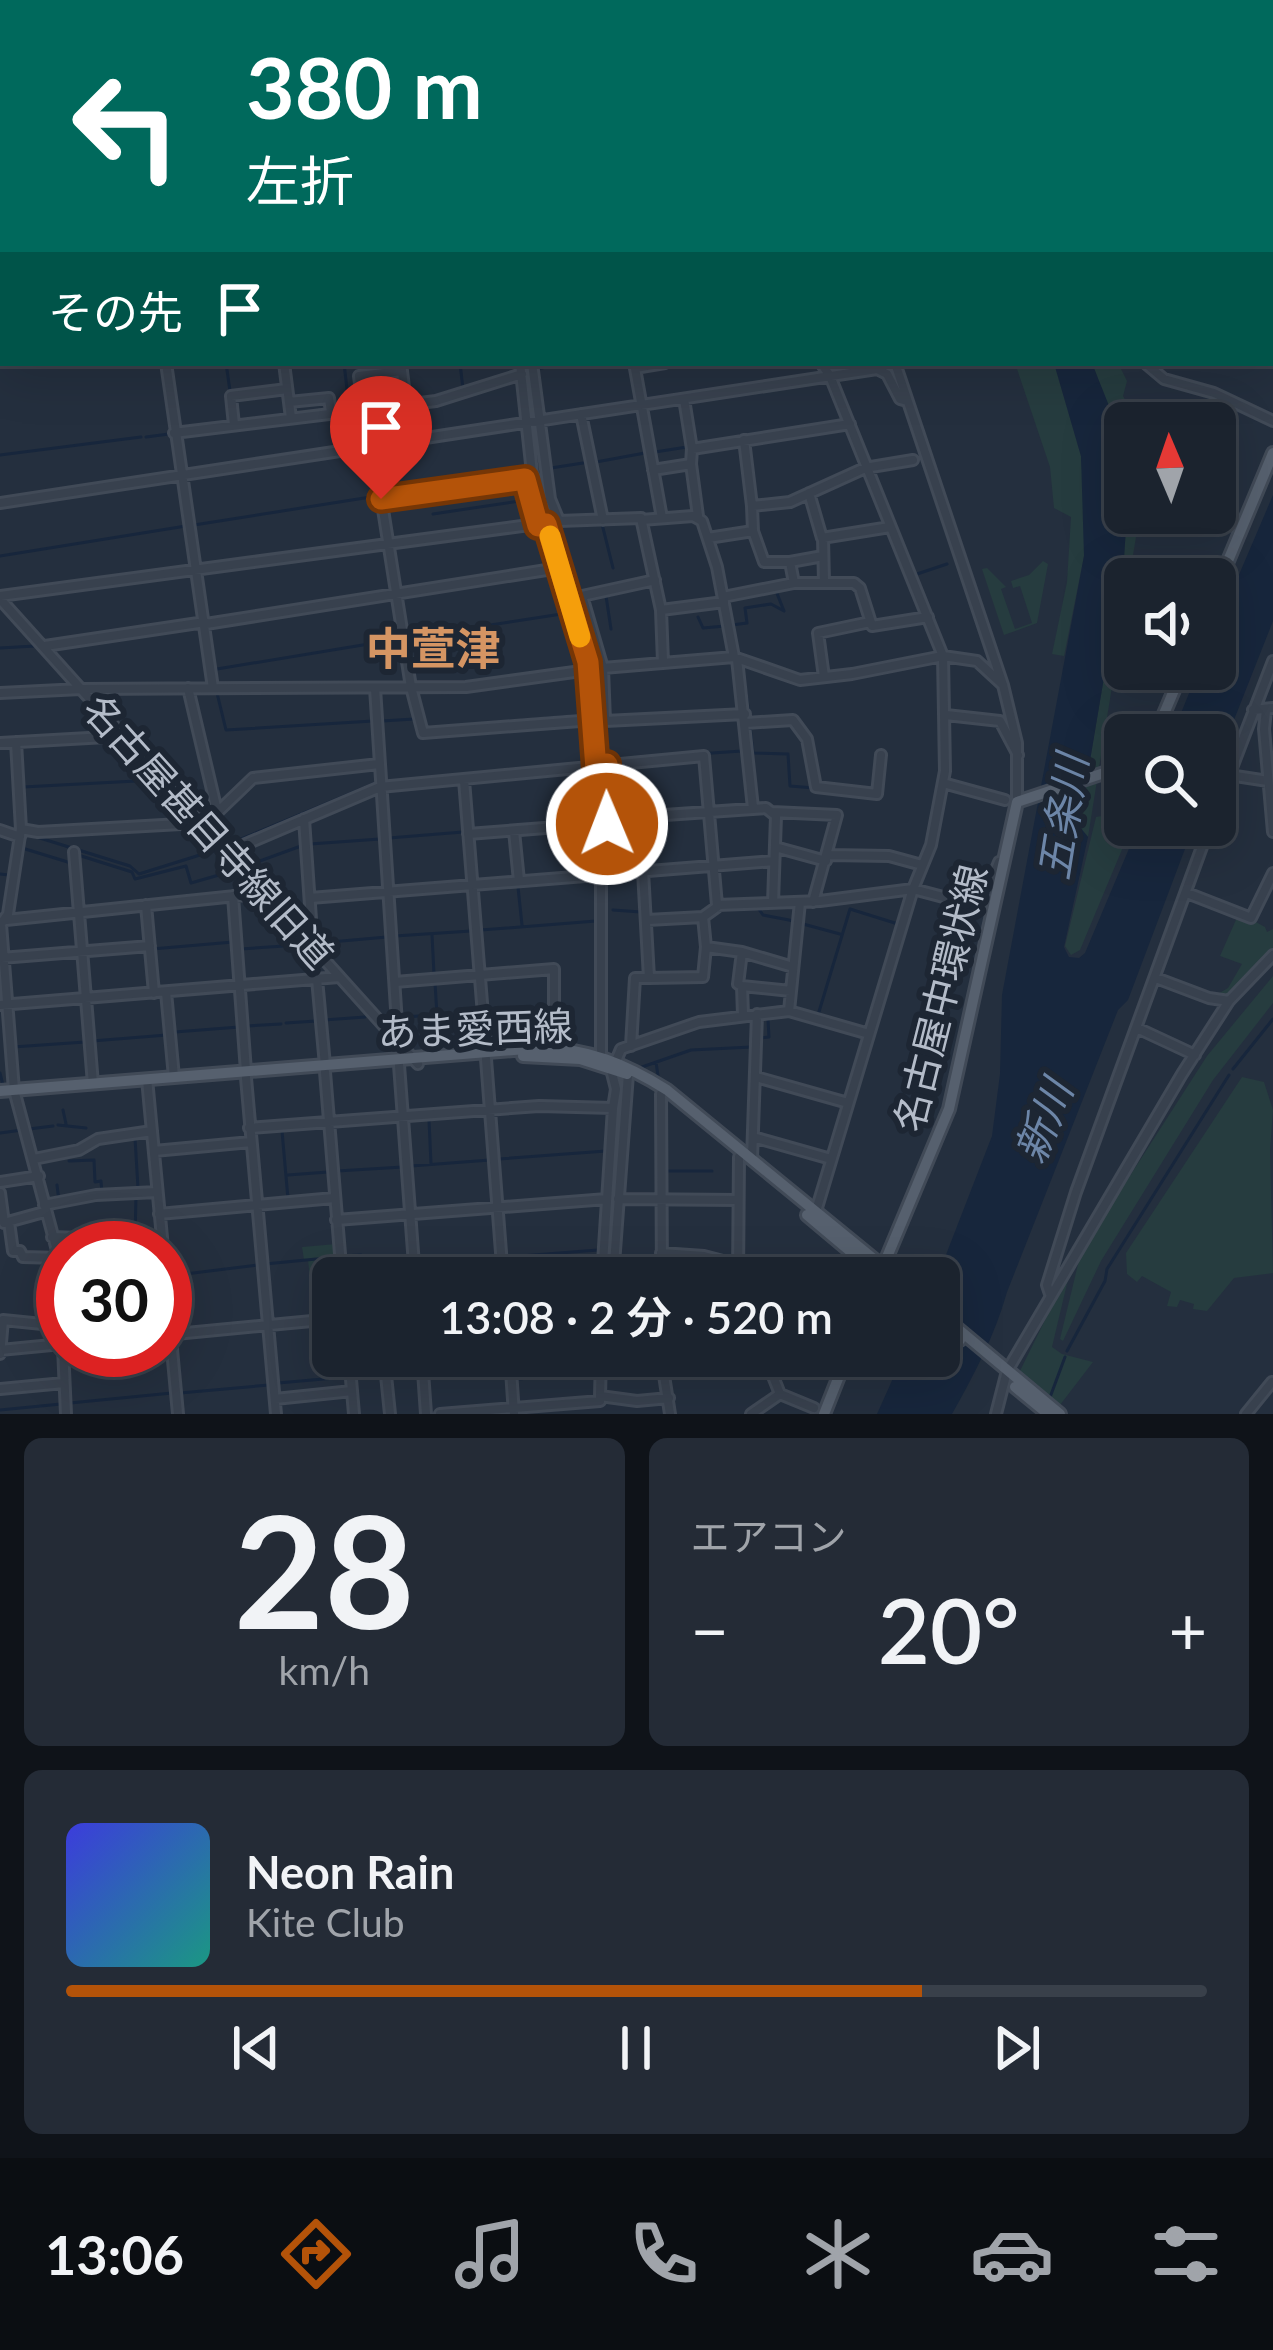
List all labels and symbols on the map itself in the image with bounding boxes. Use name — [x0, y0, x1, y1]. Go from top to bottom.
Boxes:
pin — [330, 376, 432, 499]
north arrow — [1104, 402, 1236, 534]
district label: 中萱津 — [365, 621, 501, 675]
street label: 名古屋甚目寺線旧道 — [74, 685, 344, 977]
water label: 五条川 — [1027, 747, 1097, 883]
position arrow — [544, 761, 670, 887]
street label: 名古屋中環状線 — [885, 860, 995, 1136]
street label: あま愛西線 — [377, 1002, 573, 1054]
water label: 新川 — [1004, 1069, 1083, 1169]
speed limit sign: 30 — [36, 1221, 192, 1377]

